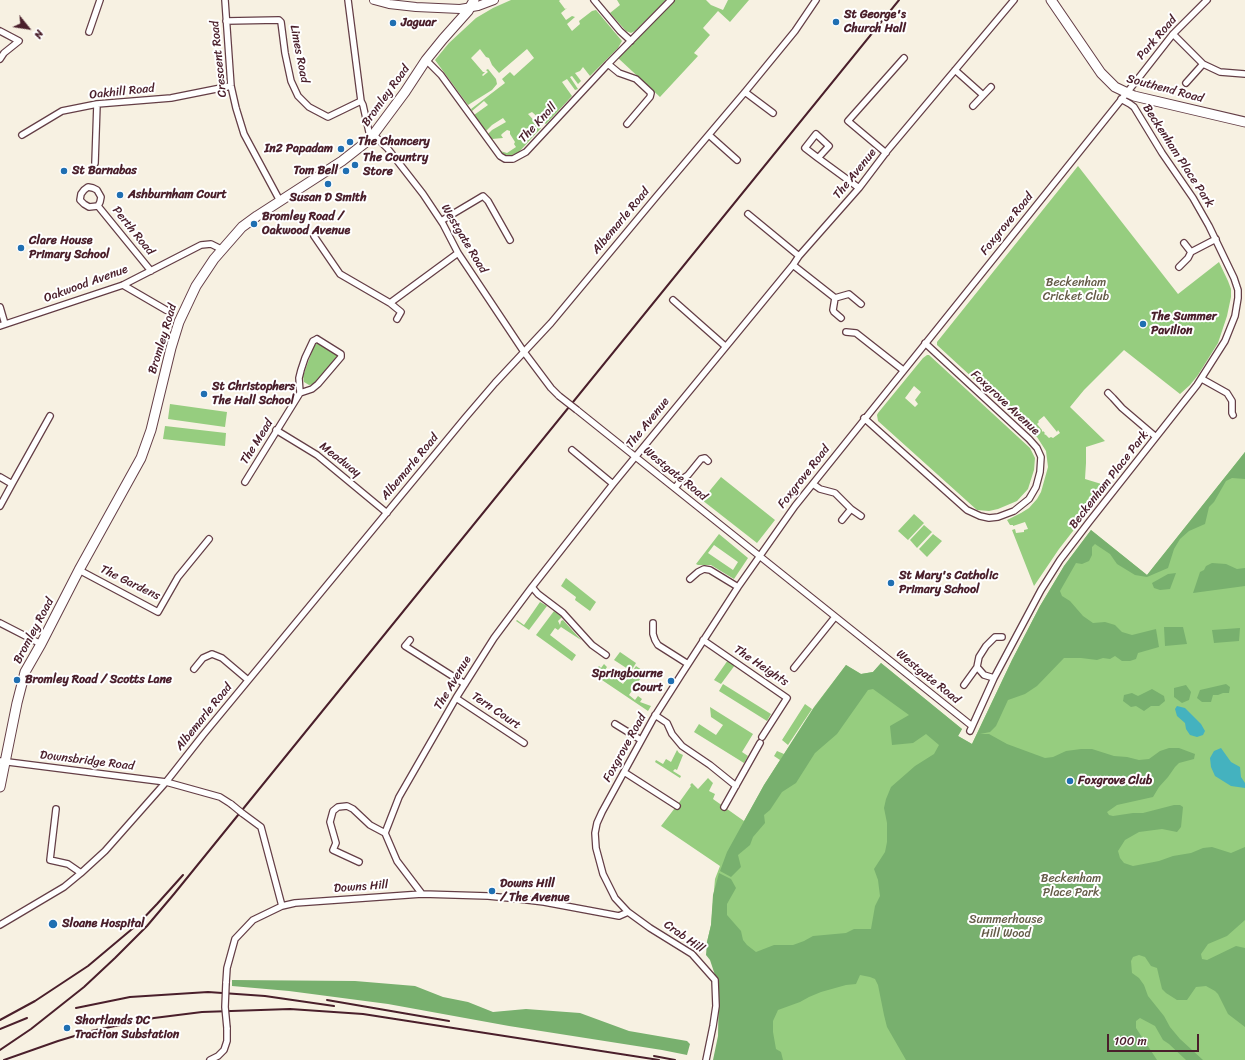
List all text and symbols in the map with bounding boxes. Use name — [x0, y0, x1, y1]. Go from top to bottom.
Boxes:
north arrow — [8, 8, 48, 48]
place label: St George's Church Hall — [844, 8, 906, 36]
street label: Park Road — [1134, 13, 1180, 63]
place label: Jaguar — [401, 16, 436, 30]
marker: St George's Church Hall — [831, 17, 841, 27]
marker: Jaguar — [388, 18, 398, 28]
street label: Crescent Road — [208, 20, 230, 98]
street label: Limes Road — [286, 24, 312, 84]
text: N — [29, 26, 49, 42]
street label: Bromley Road — [359, 62, 413, 130]
street label: Southend Road — [1125, 72, 1205, 106]
street label: Oakhill Road — [89, 81, 155, 103]
street label: The Knoll — [516, 100, 560, 146]
street label: Beckenham Place Park — [1139, 102, 1217, 210]
place label: The Chancery — [358, 135, 430, 149]
marker: The Chancery — [345, 137, 355, 147]
place label: In2 Papadam — [265, 142, 333, 156]
marker: In2 Papadam — [336, 144, 346, 154]
street label: The Avenue — [830, 146, 880, 202]
place label: The Country Store — [363, 151, 428, 179]
marker: The Country Store — [350, 160, 360, 170]
place label: St Barnabas — [72, 164, 137, 178]
place label: Tom Bell — [293, 164, 338, 178]
marker: St Barnabas — [59, 166, 69, 176]
marker: Tom Bell — [341, 166, 351, 176]
marker: Susan D Smith — [323, 179, 333, 189]
street label: Albemarle Road — [589, 185, 653, 257]
place label: Ashburnham Court — [128, 188, 227, 202]
marker: Ashburnham Court — [115, 190, 125, 200]
street label: Foxgrove Road — [977, 190, 1037, 258]
place label: Susan D Smith — [290, 191, 366, 205]
street label: Westgate Road — [438, 202, 490, 276]
street label: Perth Road — [109, 204, 157, 258]
place label: Bromley Road / Oakwood Avenue — [262, 210, 350, 238]
marker: Bromley Road / Oakwood Avenue — [249, 219, 259, 229]
place label: Clare House Primary School — [29, 234, 109, 262]
marker: Clare House Primary School — [16, 243, 26, 253]
street label: Oakwood Avenue — [42, 262, 130, 306]
park label: Beckenham Cricket Club — [1043, 276, 1109, 304]
street label: Bromley Road — [146, 302, 180, 376]
place label: The Summer Pavilion — [1151, 310, 1217, 338]
marker: The Summer Pavilion — [1138, 319, 1148, 329]
street label: Foxgrove Avenue — [968, 368, 1042, 438]
place label: St Christophers The Hall School — [212, 380, 295, 408]
marker: St Christophers The Hall School — [199, 389, 209, 399]
street label: The Avenue — [623, 395, 673, 451]
street label: The Mead — [237, 417, 277, 467]
street label: Beckenham Place Park — [1066, 428, 1152, 532]
street label: Albemarle Road — [378, 431, 442, 503]
street label: Meadway — [316, 439, 364, 481]
street label: Foxgrove Road — [775, 443, 833, 511]
street label: Westgate Road — [640, 444, 710, 504]
street label: The Gardens — [98, 562, 162, 604]
place label: St Mary's Catholic Primary School — [899, 569, 998, 597]
marker: St Mary's Catholic Primary School — [886, 578, 896, 588]
street label: Bromley Road — [11, 596, 57, 666]
street label: The Heights — [731, 642, 791, 690]
street label: Westgate Road — [893, 647, 963, 707]
street label: The Avenue — [431, 653, 475, 713]
place label: Springbourne Court — [592, 667, 663, 695]
place label: Bromley Road / Scotts Lane — [25, 673, 172, 687]
marker: Bromley Road / Scotts Lane — [12, 675, 22, 685]
marker: Springbourne Court — [666, 676, 676, 686]
street label: Albemarle Road — [173, 681, 235, 753]
street label: Tern Court — [469, 689, 523, 733]
street label: Foxgrove Road — [600, 711, 650, 785]
street label: Downsbridge Road — [39, 748, 135, 774]
place label: Foxgrove Club — [1078, 774, 1152, 788]
marker: Foxgrove Club — [1065, 776, 1075, 786]
park label: Beckenham Place Park — [1041, 872, 1101, 900]
place label: Downs Hill / The Avenue — [500, 877, 570, 905]
street label: Downs Hill — [333, 878, 389, 896]
marker: Downs Hill / The Avenue — [487, 886, 497, 896]
park label: Summerhouse Hill Wood — [969, 913, 1043, 941]
place label: Sloane Hospital — [62, 917, 144, 931]
marker: Sloane Hospital — [47, 918, 59, 930]
street label: Crab Hill — [661, 918, 707, 956]
place label: Shortlands DC Traction Substation — [75, 1014, 179, 1042]
marker: Shortlands DC Traction Substation — [62, 1023, 72, 1033]
scale bar — [1109, 1026, 1201, 1052]
text: 100 m — [1114, 1030, 1147, 1052]

